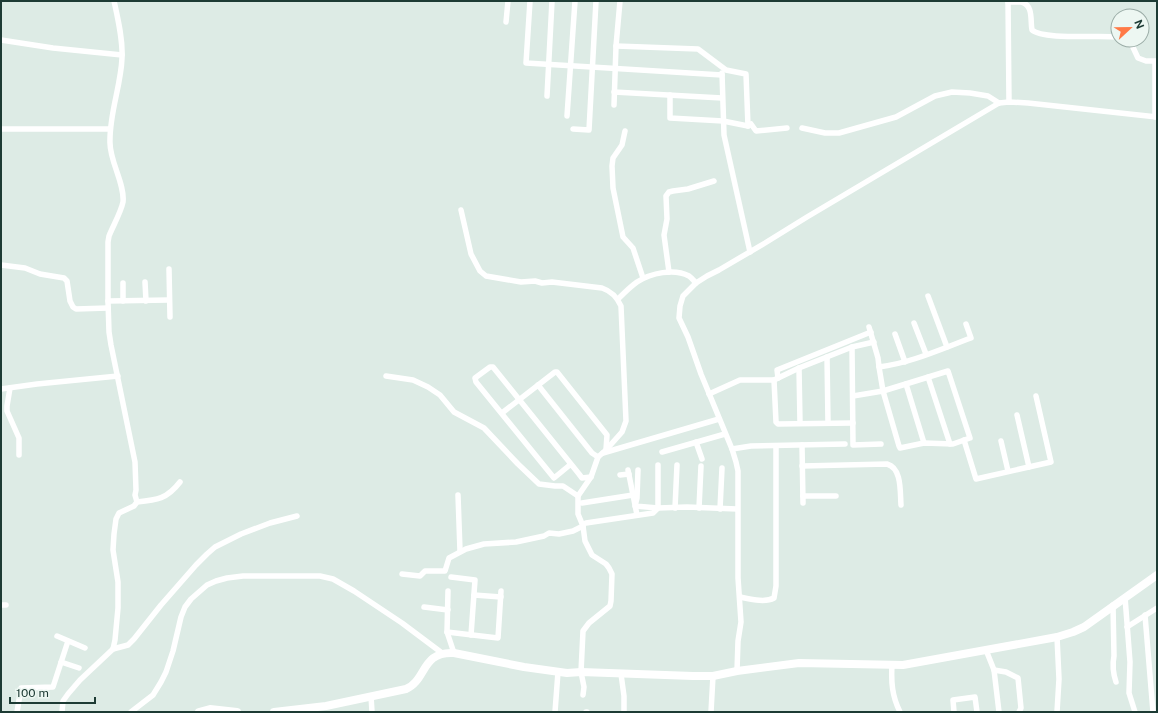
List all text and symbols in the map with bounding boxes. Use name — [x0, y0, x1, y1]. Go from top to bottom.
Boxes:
north arrow — [1110, 8, 1150, 48]
text: N — [1132, 18, 1146, 30]
scale bar — [10, 679, 95, 705]
text: 100 m — [16, 686, 49, 700]

